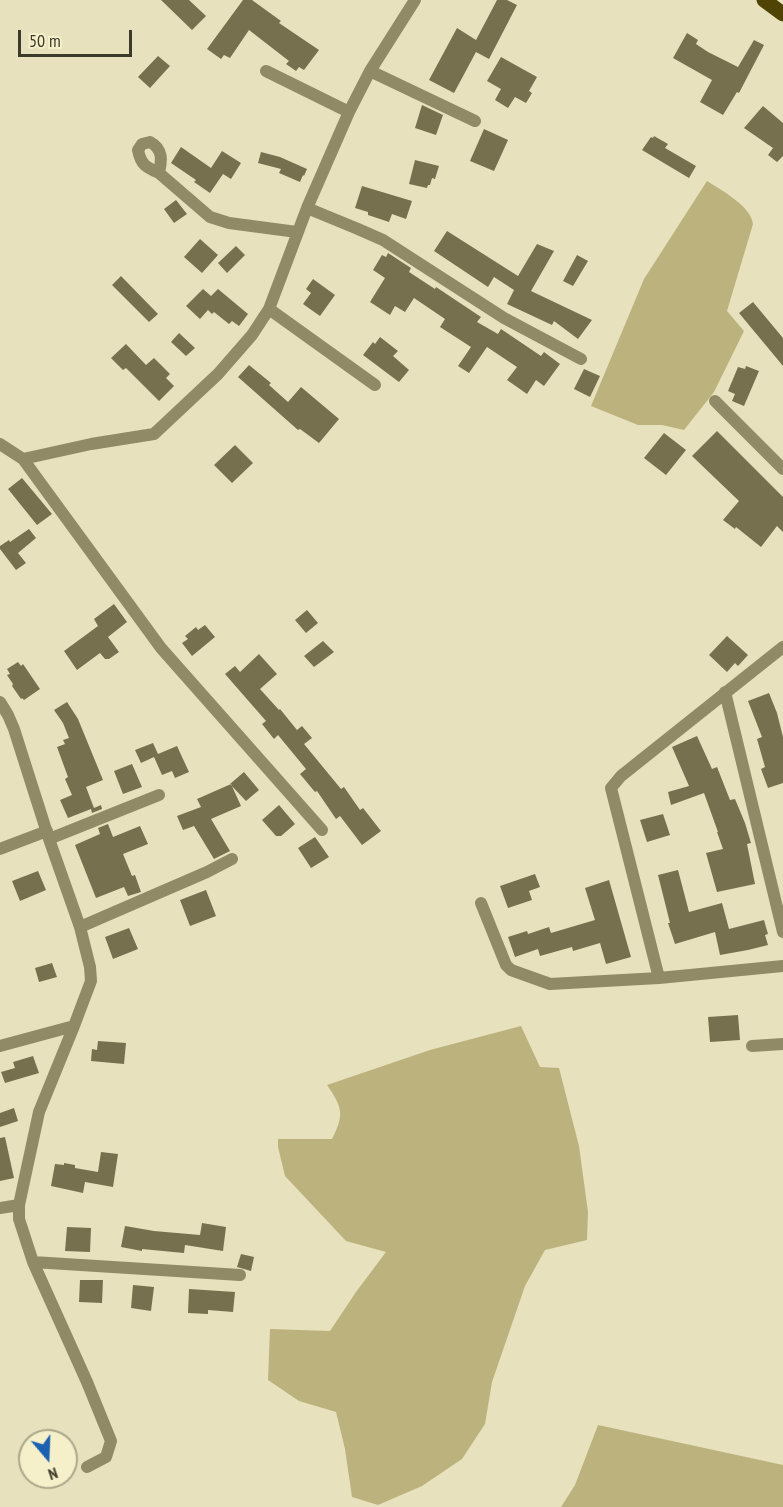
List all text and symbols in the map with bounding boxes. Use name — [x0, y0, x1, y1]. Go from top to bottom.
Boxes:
scale bar — [21, 18, 135, 56]
text: 50 m — [29, 29, 61, 52]
north arrow — [18, 1429, 78, 1489]
text: N — [46, 1463, 61, 1485]

